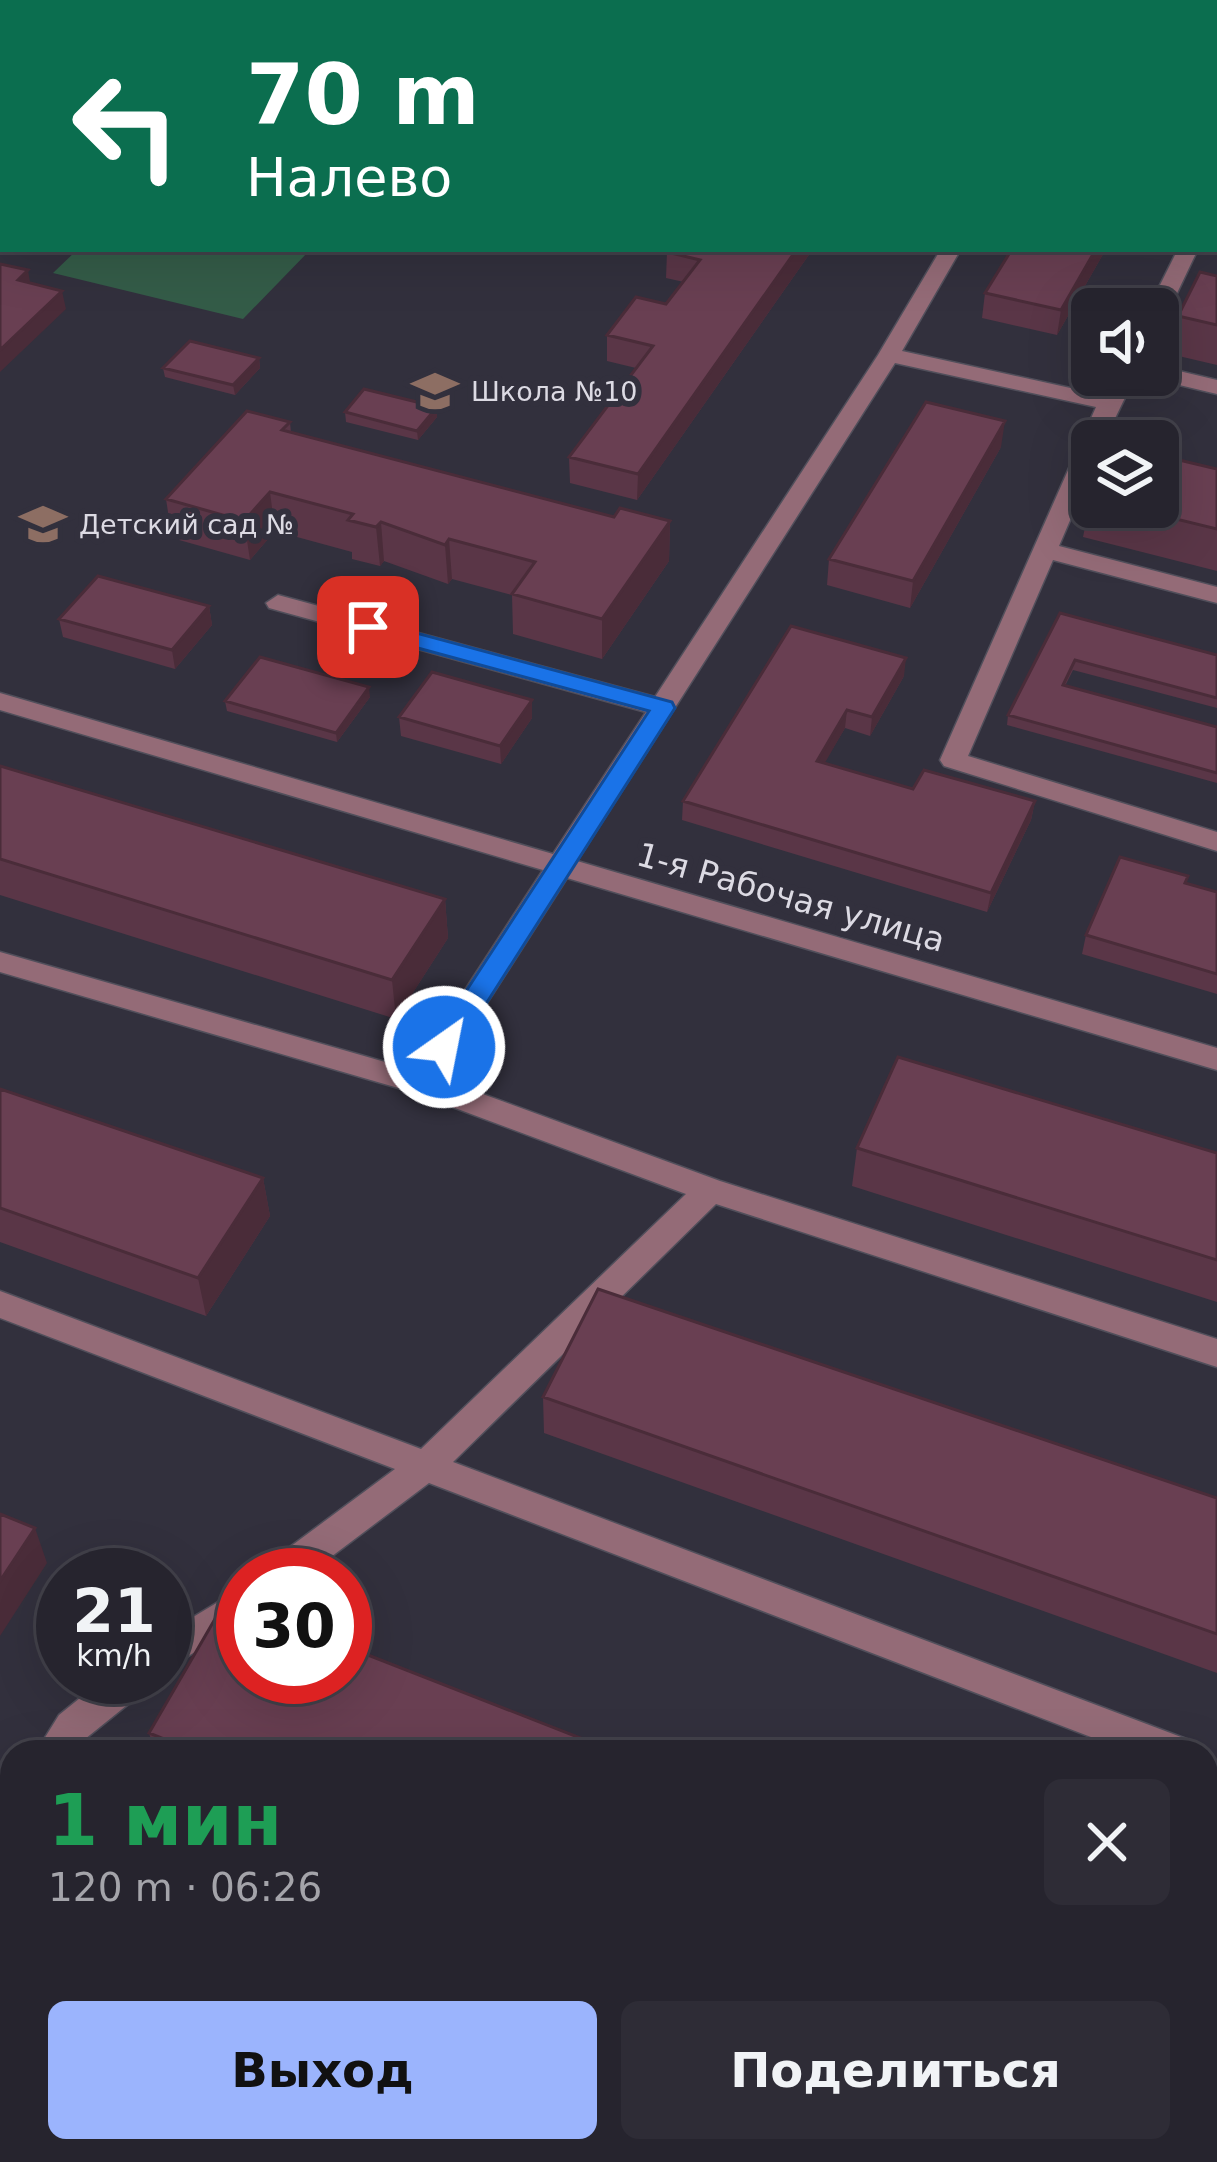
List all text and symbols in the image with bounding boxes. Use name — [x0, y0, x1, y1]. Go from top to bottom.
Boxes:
text: 70 m — [246, 46, 480, 144]
icon: left — [48, 48, 204, 204]
text: Налево — [246, 146, 452, 209]
map controls — [1071, 288, 1179, 528]
button: sound — [1071, 288, 1179, 396]
school or university icon: Школа №10 — [410, 366, 460, 416]
place label: Школа №10 — [471, 376, 638, 407]
button: layers — [1071, 420, 1179, 528]
school or university icon: Детский сад № — [18, 499, 68, 549]
place label: Детский сад № — [79, 509, 294, 540]
pin — [317, 576, 419, 678]
icon: arrive — [335, 594, 401, 660]
street label: 1-я Рабочая улица — [632, 834, 950, 960]
position arrow — [381, 984, 507, 1110]
speed limit sign: 30 — [216, 1548, 372, 1704]
text: 21 — [72, 1576, 156, 1646]
text: km/h — [76, 1638, 152, 1673]
text: 1 мин — [48, 1778, 282, 1862]
button: close — [1044, 1779, 1170, 1905]
text: 120 m · 06:26 — [48, 1865, 322, 1910]
button: Выход — [48, 2001, 597, 2139]
button: Поделиться — [621, 2001, 1170, 2139]

